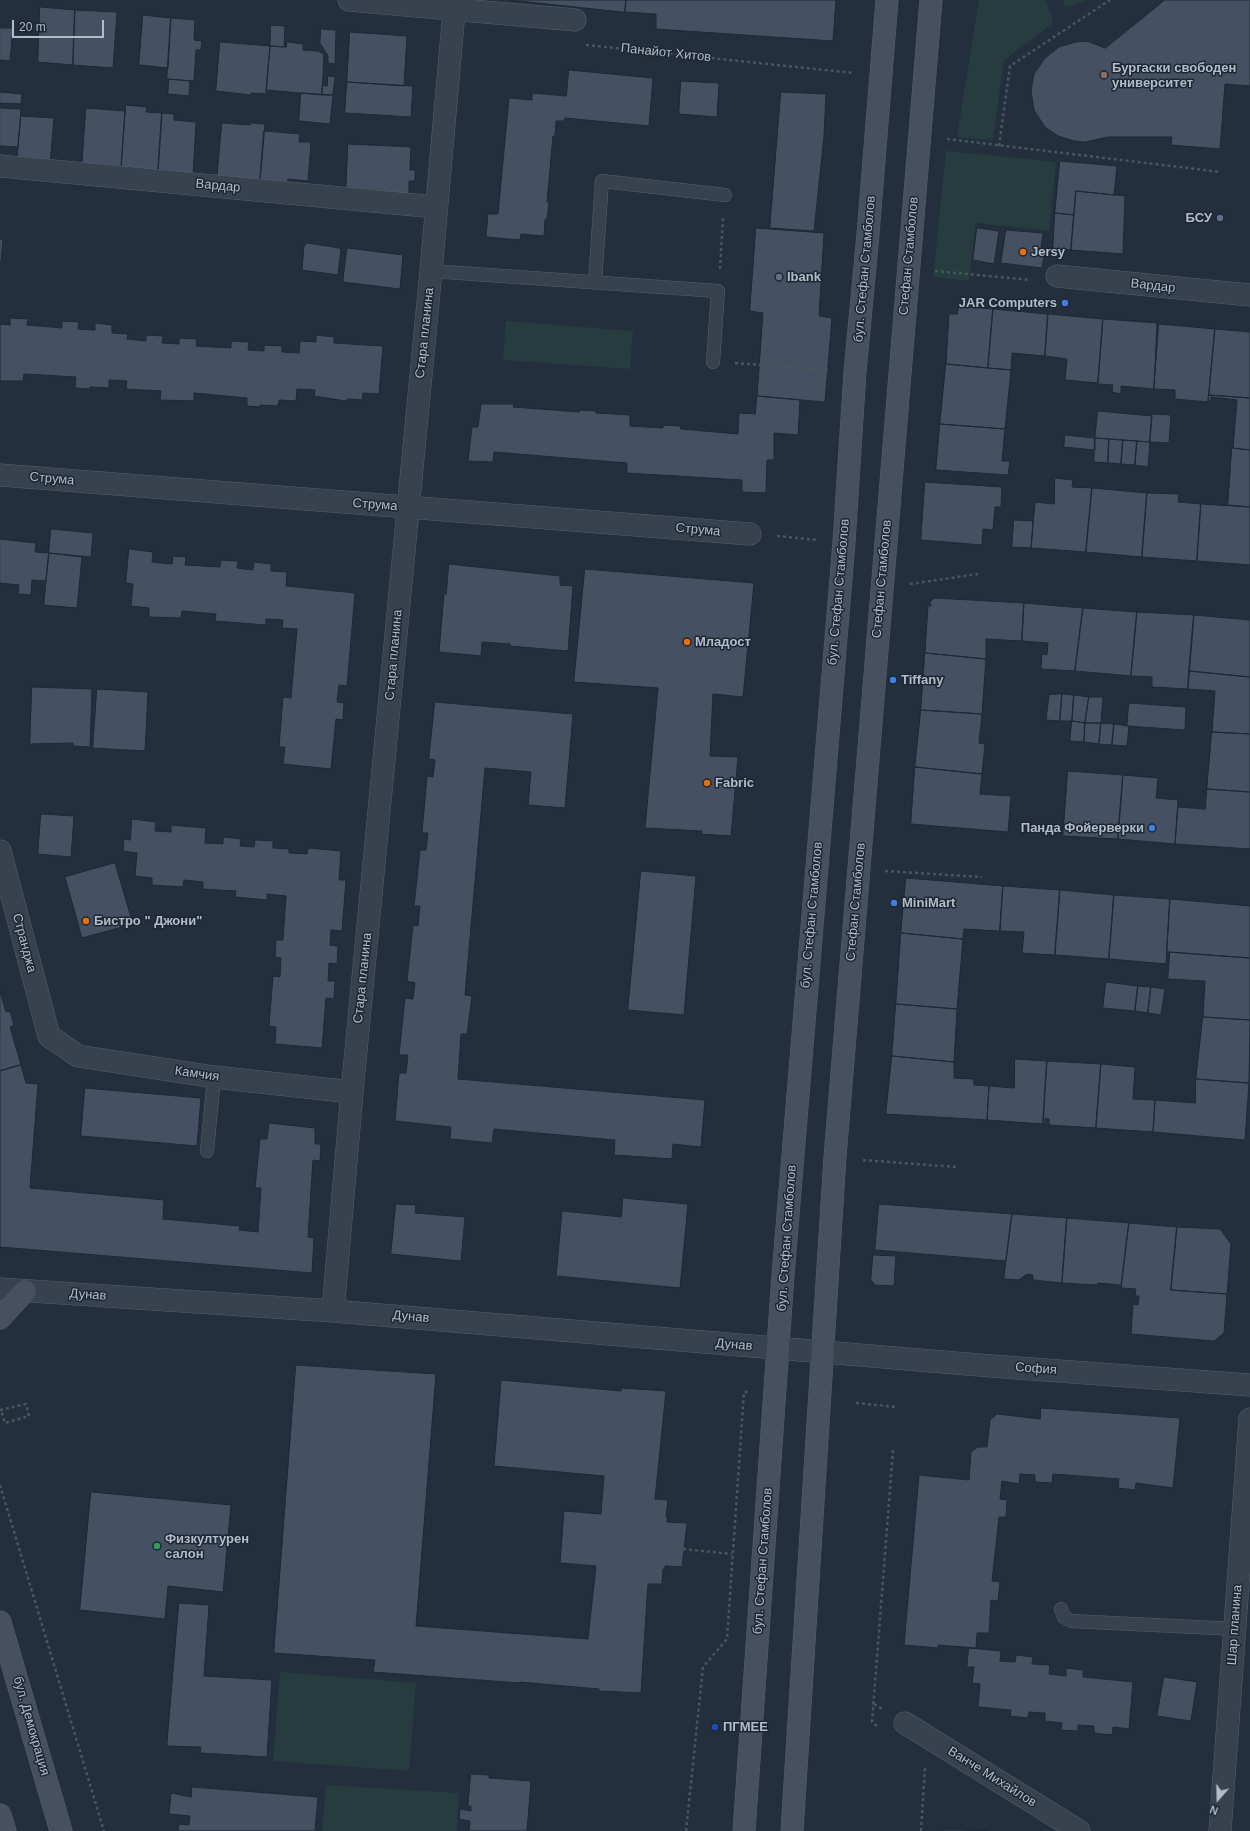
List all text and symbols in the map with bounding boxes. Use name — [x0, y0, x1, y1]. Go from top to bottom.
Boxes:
scale bar — [14, 12, 106, 38]
text: 20 m — [19, 20, 46, 34]
street label: Панайот Хитов — [620, 41, 712, 65]
place label: Бургаски свободен университет — [1112, 60, 1236, 91]
marker: Бургаски свободен университет — [1099, 70, 1109, 80]
street label: Вардар — [195, 176, 241, 196]
street label: бул. Стефан Стамболов — [851, 195, 879, 343]
street label: Стефан Стамболов — [896, 196, 922, 316]
place label: БСУ — [1186, 210, 1212, 226]
marker: БСУ — [1215, 213, 1225, 223]
place label: Jersy — [1031, 244, 1065, 260]
marker: Jersy — [1018, 247, 1028, 257]
place label: Ibank — [787, 269, 821, 285]
marker: Ibank — [774, 272, 784, 282]
street label: Вардар — [1130, 276, 1176, 296]
street label: Стара планина — [412, 287, 438, 379]
place label: JAR Computers — [959, 295, 1057, 311]
marker: JAR Computers — [1060, 298, 1070, 308]
street label: Струма — [29, 469, 75, 489]
street label: Струма — [352, 496, 398, 514]
street label: бул. Стефан Стамболов — [825, 518, 853, 666]
street label: Стефан Стамболов — [869, 519, 895, 639]
street label: Струма — [675, 520, 721, 540]
street label: Стара планина — [382, 609, 406, 701]
place label: Младост — [695, 634, 751, 650]
marker: Младост — [682, 637, 692, 647]
place label: Tiffany — [901, 672, 943, 688]
marker: Tiffany — [888, 675, 898, 685]
place label: Fabric — [715, 775, 754, 791]
marker: Fabric — [702, 778, 712, 788]
place label: Панда Фойерверки — [1021, 820, 1144, 836]
marker: Панда Фойерверки — [1147, 823, 1157, 833]
street label: бул. Стефан Стамболов — [798, 841, 826, 989]
street label: Стефан Стамболов — [843, 842, 869, 962]
place label: MiniMart — [902, 895, 955, 911]
marker: MiniMart — [889, 898, 899, 908]
street label: Странджа — [9, 912, 39, 974]
place label: Бистро " Джони" — [94, 913, 202, 929]
marker: Бистро " Джони" — [81, 916, 91, 926]
street label: Стара планина — [350, 932, 376, 1024]
street label: Камчия — [174, 1063, 220, 1085]
street label: бул. Стефан Стамболов — [774, 1164, 800, 1312]
street label: Дунав — [69, 1286, 107, 1304]
street label: Дунав — [392, 1308, 430, 1326]
street label: Дунав — [715, 1336, 753, 1354]
street label: София — [1015, 1360, 1057, 1378]
street label: бул. Стефан Стамболов — [750, 1487, 776, 1635]
place label: Физкултурен салон — [165, 1531, 249, 1562]
marker: Физкултурен салон — [152, 1541, 162, 1551]
street label: Шар планина — [1224, 1584, 1246, 1666]
street label: бул. Демокрация — [9, 1675, 53, 1777]
place label: ПГМЕЕ — [723, 1719, 768, 1735]
marker: ПГМЕЕ — [710, 1722, 720, 1732]
street label: Ванче Михайлов — [945, 1743, 1039, 1811]
north arrow — [1198, 1779, 1238, 1819]
text: N — [1208, 1803, 1220, 1817]

